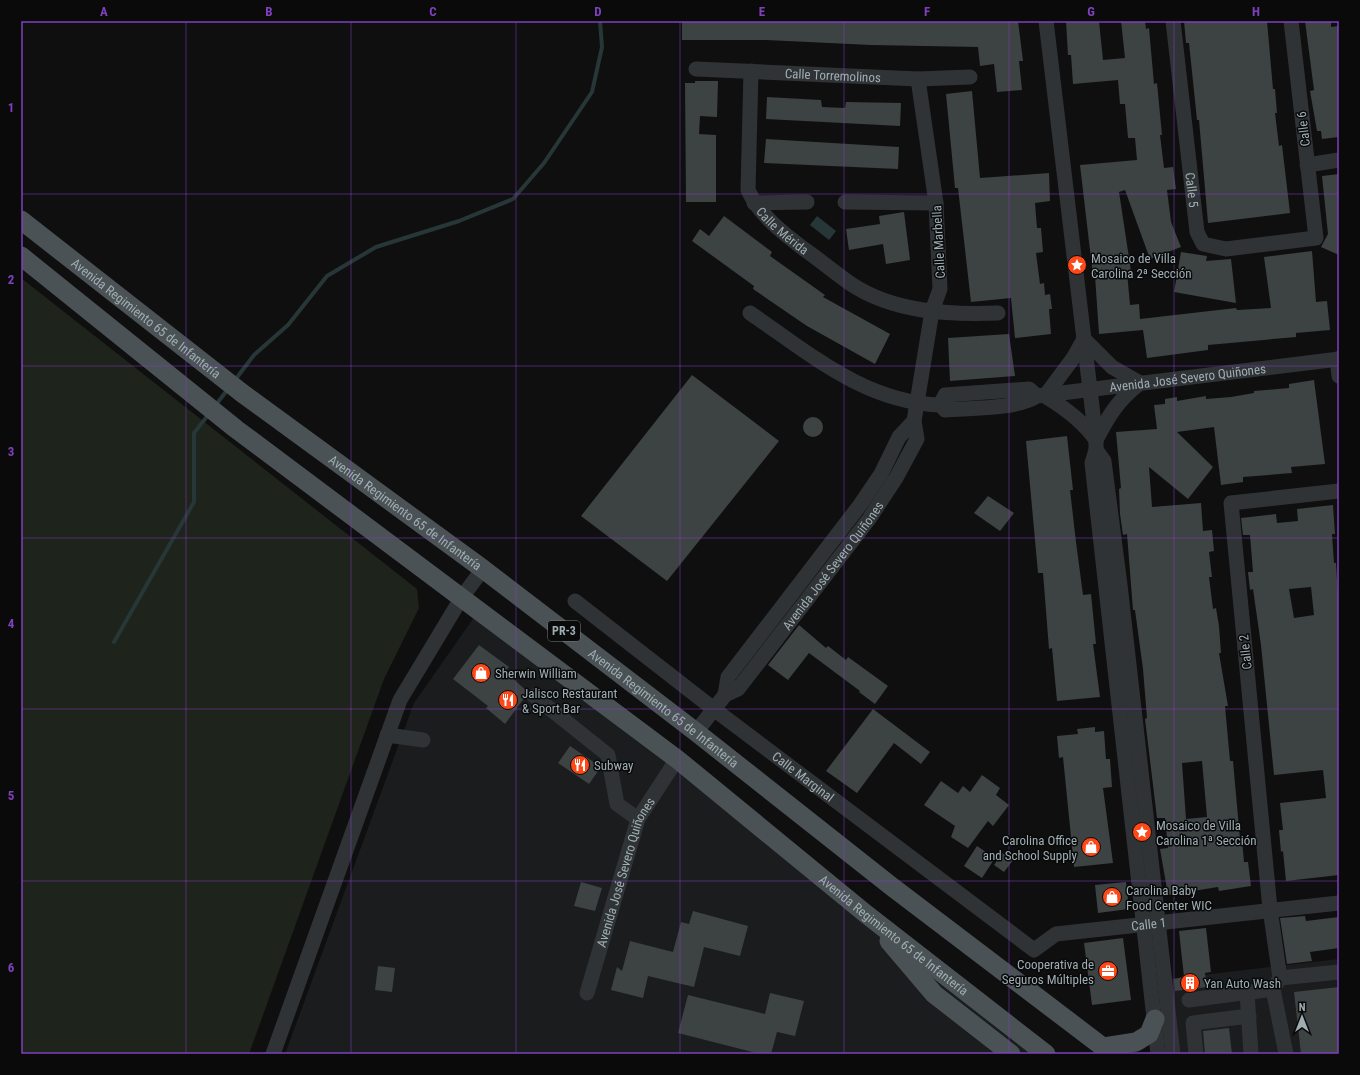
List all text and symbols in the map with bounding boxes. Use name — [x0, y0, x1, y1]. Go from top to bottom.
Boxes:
text: A — [100, 4, 108, 19]
text: B — [265, 4, 273, 19]
text: C — [429, 4, 437, 19]
text: D — [594, 4, 602, 19]
text: E — [759, 4, 766, 19]
text: F — [924, 4, 930, 19]
text: G — [1087, 4, 1095, 19]
text: H — [1252, 4, 1260, 19]
street label: Calle Torremolinos — [785, 66, 881, 85]
text: 1 — [8, 100, 14, 115]
street label: Calle 6 — [1294, 111, 1313, 147]
street label: Calle 5 — [1182, 172, 1201, 208]
street label: Calle Mérida — [753, 204, 811, 258]
street label: Calle Marbella — [929, 205, 948, 279]
place label: Mosaico de Villa Carolina 2ª Sección — [1091, 251, 1192, 281]
place icon: Mosaico de Villa Carolina 2ª Sección — [1066, 254, 1088, 276]
street label: Avenida Regimiento 65 de Infantería — [68, 255, 223, 381]
text: 2 — [8, 272, 15, 287]
street label: Avenida José Severo Quiñones — [1109, 361, 1267, 395]
text: 3 — [8, 444, 14, 459]
street label: Avenida Regimiento 65 de Infantería — [326, 452, 484, 573]
street label: Avenida José Severo Quiñones — [779, 499, 887, 633]
text: 4 — [8, 616, 15, 631]
road number: PR-3 — [548, 621, 580, 641]
street label: Calle 2 — [1236, 634, 1255, 670]
street label: Avenida Regimiento 65 de Infantería — [586, 646, 741, 771]
shop icon: Sherwin William — [470, 662, 492, 684]
place label: Sherwin William — [495, 666, 577, 681]
place label: Jalisco Restaurant & Sport Bar — [522, 686, 617, 716]
restaurant icon: Jalisco Restaurant & Sport Bar — [497, 689, 519, 711]
street label: Calle Marginal — [769, 749, 837, 805]
restaurant icon: Subway — [569, 754, 591, 776]
place label: Subway — [594, 758, 634, 773]
text: 5 — [8, 788, 15, 803]
street label: Avenida José Severo Quiñones — [594, 795, 658, 949]
place label: Mosaico de Villa Carolina 1ª Sección — [1156, 818, 1257, 848]
place icon: Mosaico de Villa Carolina 1ª Sección — [1131, 821, 1153, 843]
place label: Carolina Office and School Supply — [983, 833, 1078, 863]
shop icon: Carolina Office and School Supply — [1080, 836, 1102, 858]
street label: Avenida Regimiento 65 de Infantería — [816, 872, 971, 999]
place label: Carolina Baby Food Center WIC — [1126, 883, 1212, 913]
shop icon: Carolina Baby Food Center WIC — [1101, 886, 1123, 908]
street label: Calle 1 — [1130, 915, 1167, 934]
place label: Cooperativa de Seguros Múltiples — [1002, 957, 1094, 987]
text: 6 — [8, 960, 15, 975]
office icon: Cooperativa de Seguros Múltiples — [1097, 960, 1119, 982]
building icon: Yan Auto Wash — [1179, 972, 1201, 994]
place label: Yan Auto Wash — [1204, 976, 1281, 991]
north arrow — [1282, 997, 1322, 1037]
text: N — [1299, 1001, 1306, 1014]

